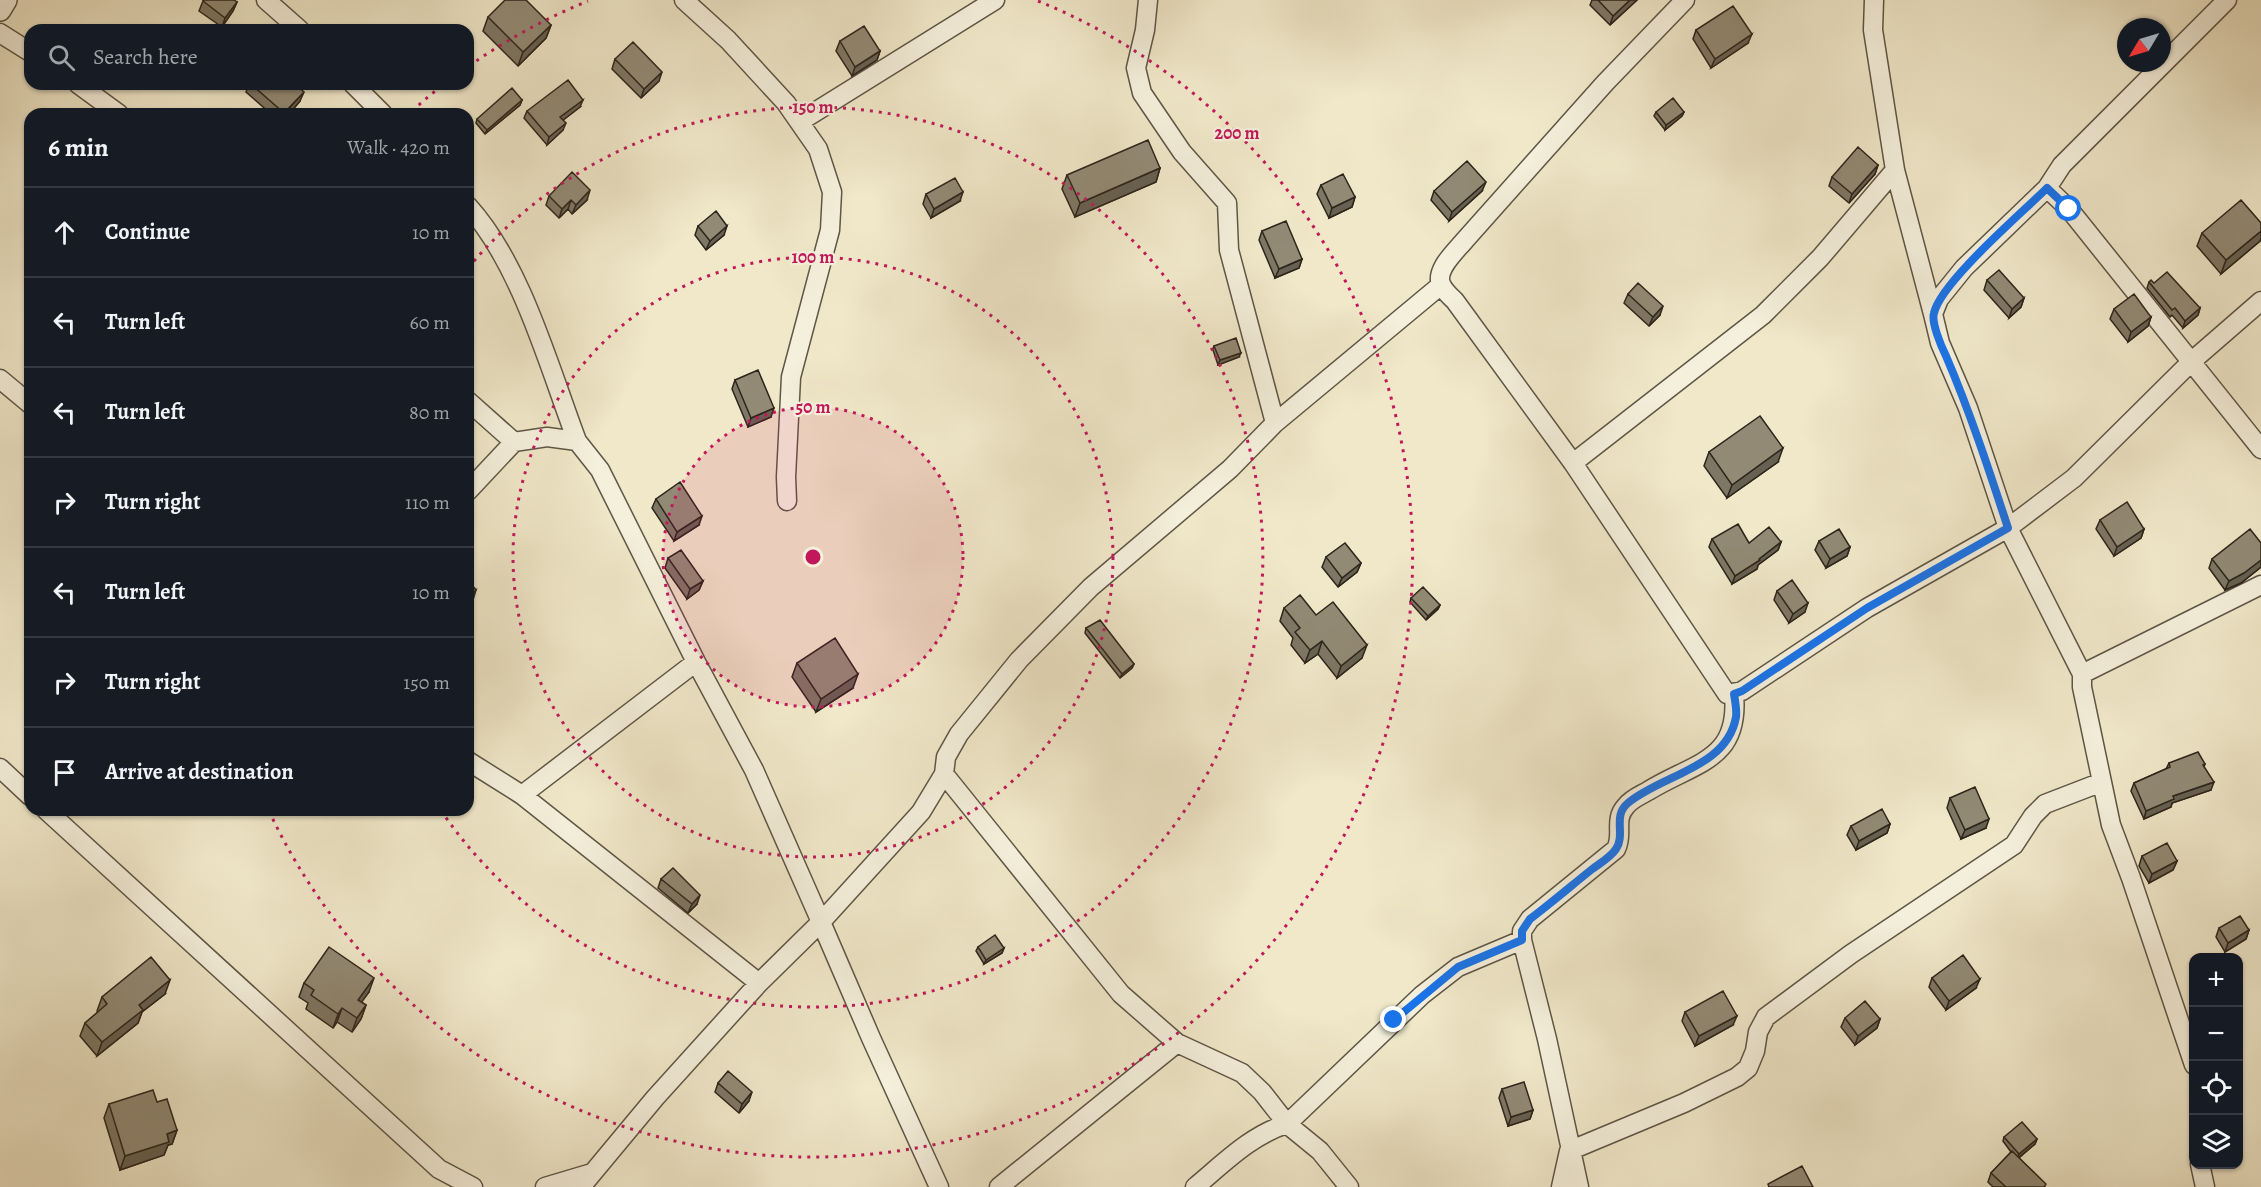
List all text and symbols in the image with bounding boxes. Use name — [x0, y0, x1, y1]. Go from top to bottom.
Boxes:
north arrow — [2117, 18, 2171, 72]
search box — [24, 24, 474, 90]
icon: search — [45, 41, 78, 74]
text: Search here — [93, 42, 198, 72]
text: 150 m — [792, 95, 834, 119]
text: 200 m — [1214, 121, 1260, 145]
text: 6 min — [48, 130, 109, 165]
text: Walk · 420 m — [347, 134, 450, 161]
route start — [2055, 195, 2081, 221]
icon: ahead — [48, 216, 81, 249]
text: Continue — [105, 217, 190, 247]
text: 10 m — [412, 219, 450, 246]
text: 100 m — [792, 245, 834, 269]
icon: left — [48, 306, 81, 339]
text: Turn left — [105, 307, 185, 337]
text: 60 m — [410, 309, 450, 336]
text: 50 m — [796, 395, 830, 419]
icon: left — [48, 396, 81, 429]
text: Turn left — [105, 397, 185, 427]
text: 80 m — [409, 399, 450, 426]
icon: right — [48, 486, 81, 519]
text: Turn right — [105, 487, 201, 517]
text: 110 m — [405, 489, 450, 516]
centre of rings — [803, 547, 823, 567]
icon: left — [48, 576, 81, 609]
text: Turn left — [105, 577, 185, 607]
text: 10 m — [412, 579, 450, 606]
icon: right — [48, 666, 81, 699]
text: Turn right — [105, 667, 201, 697]
text: 150 m — [403, 669, 450, 696]
icon: arrive — [48, 756, 81, 789]
text: Arrive at destination — [105, 757, 294, 787]
map controls — [2189, 953, 2243, 1169]
button: + — [2189, 953, 2243, 1007]
route end — [1380, 1006, 1406, 1032]
button: − — [2189, 1007, 2243, 1061]
button: locate — [2189, 1061, 2243, 1115]
button: layers — [2189, 1115, 2243, 1169]

